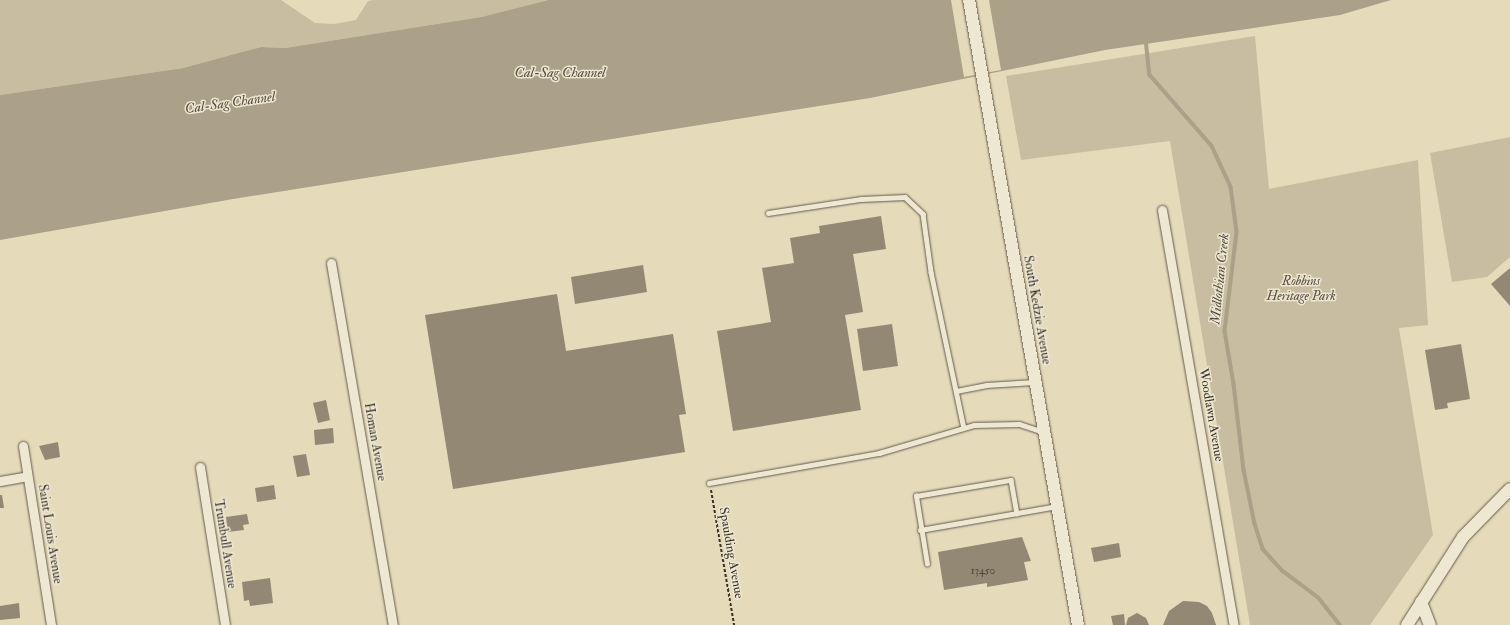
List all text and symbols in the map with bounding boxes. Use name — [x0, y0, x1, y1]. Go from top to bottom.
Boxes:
water label: Cal-Sag Channel — [515, 65, 605, 81]
water label: Cal-Sag Channel — [184, 88, 276, 118]
water label: Midlothian Creek — [1207, 233, 1233, 325]
street label: South Kedzie Avenue — [1020, 254, 1054, 366]
park label: Robbins Heritage Park — [1266, 274, 1336, 305]
street label: Woodlawn Avenue — [1195, 367, 1227, 463]
street label: Homan Avenue — [360, 402, 390, 482]
street label: Saint Louis Avenue — [34, 483, 66, 585]
street label: Trumbull Avenue — [210, 498, 240, 590]
street label: Spaulding Avenue — [715, 506, 747, 600]
house number: 13450 — [971, 564, 995, 578]

